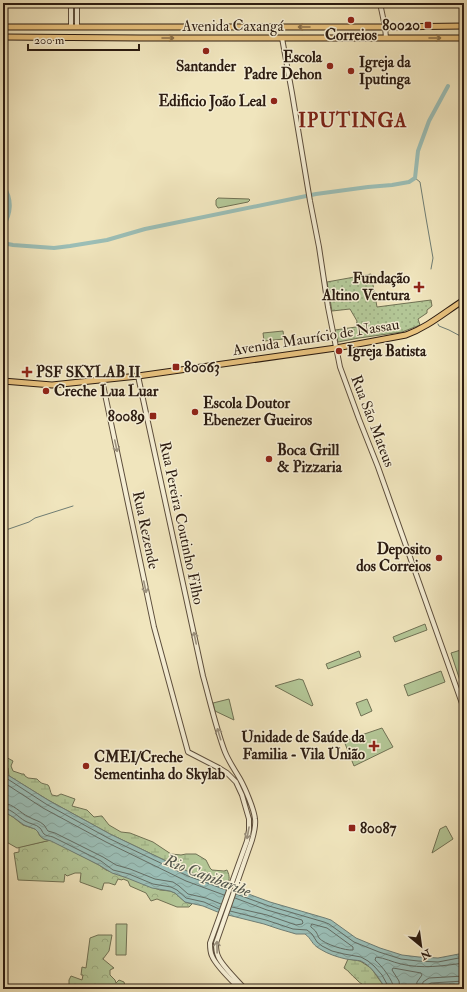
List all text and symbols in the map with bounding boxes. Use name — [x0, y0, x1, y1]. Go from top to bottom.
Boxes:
marker: Correios — [346, 15, 356, 25]
place label: 80020 — [382, 16, 420, 35]
street label: Avenida Caxangá — [181, 17, 284, 36]
marker: 80020 — [423, 20, 433, 30]
one-way arrow — [298, 23, 311, 31]
scale bar — [28, 26, 139, 52]
place label: Correios — [325, 26, 377, 45]
text: 200 m — [34, 33, 65, 48]
one-way arrow — [161, 34, 174, 42]
one-way arrow — [428, 34, 441, 42]
marker: Santander — [201, 46, 211, 56]
place label: Escola Padre Dehon — [244, 48, 323, 84]
place label: Igreja da Iputinga — [359, 53, 411, 90]
place label: Santander — [176, 57, 236, 76]
marker: Escola Padre Dehon — [325, 61, 335, 71]
marker: Igreja da Iputinga — [346, 66, 356, 76]
place label: Edificio João Leal — [159, 92, 266, 112]
marker: Edificio João Leal — [269, 96, 279, 106]
district label: IPUTINGA — [298, 109, 408, 133]
place label: Fundação Altino Ventura — [321, 269, 411, 305]
marker: Fundação Altino Ventura — [413, 281, 425, 293]
street label: Avenida Maurício de Nassau — [230, 315, 401, 360]
place label: Igreja Batista — [347, 342, 427, 362]
marker: Igreja Batista — [334, 346, 344, 356]
place label: 80063 — [184, 358, 220, 377]
marker: 80063 — [171, 362, 181, 372]
place label: PSF SKYLAB II — [36, 363, 141, 382]
marker: PSF SKYLAB II — [21, 366, 33, 378]
street label: Rua São Mateus — [346, 372, 399, 470]
place label: Creche Lua Luar — [54, 382, 159, 401]
marker: Creche Lua Luar — [41, 386, 51, 396]
place label: Escola Doutor Ebenezer Gueiros — [203, 394, 312, 430]
place label: 80089 — [108, 407, 145, 426]
marker: Escola Doutor Ebenezer Gueiros — [190, 407, 200, 417]
marker: 80089 — [148, 411, 158, 421]
one-way arrow — [112, 439, 120, 452]
street label: Rua Pereira Coutinho Filho — [155, 440, 208, 606]
place label: Boca Grill & Pizzaria — [277, 441, 343, 477]
marker: Boca Grill & Pizzaria — [264, 454, 274, 464]
street label: Rua Rezende — [128, 489, 163, 571]
place label: Deposito dos Correios — [356, 540, 432, 576]
marker: Deposito dos Correios — [434, 553, 444, 563]
one-way arrow — [142, 580, 150, 593]
one-way arrow — [190, 632, 198, 645]
one-way arrow — [215, 727, 222, 740]
place label: Unidade de Saúde da Familia - Vila União — [241, 728, 366, 764]
marker: Unidade de Saúde da Familia - Vila União — [368, 740, 380, 752]
place label: CMEI/Creche Sementinha do Skylab — [94, 748, 226, 785]
marker: CMEI/Creche Sementinha do Skylab — [81, 761, 91, 771]
place label: 80087 — [360, 819, 396, 838]
marker: 80087 — [347, 823, 357, 833]
one-way arrow — [244, 826, 252, 839]
water label: Rio Capibaribe — [161, 850, 254, 902]
north arrow — [401, 926, 441, 966]
one-way arrow — [213, 941, 221, 954]
text: N — [417, 946, 434, 963]

